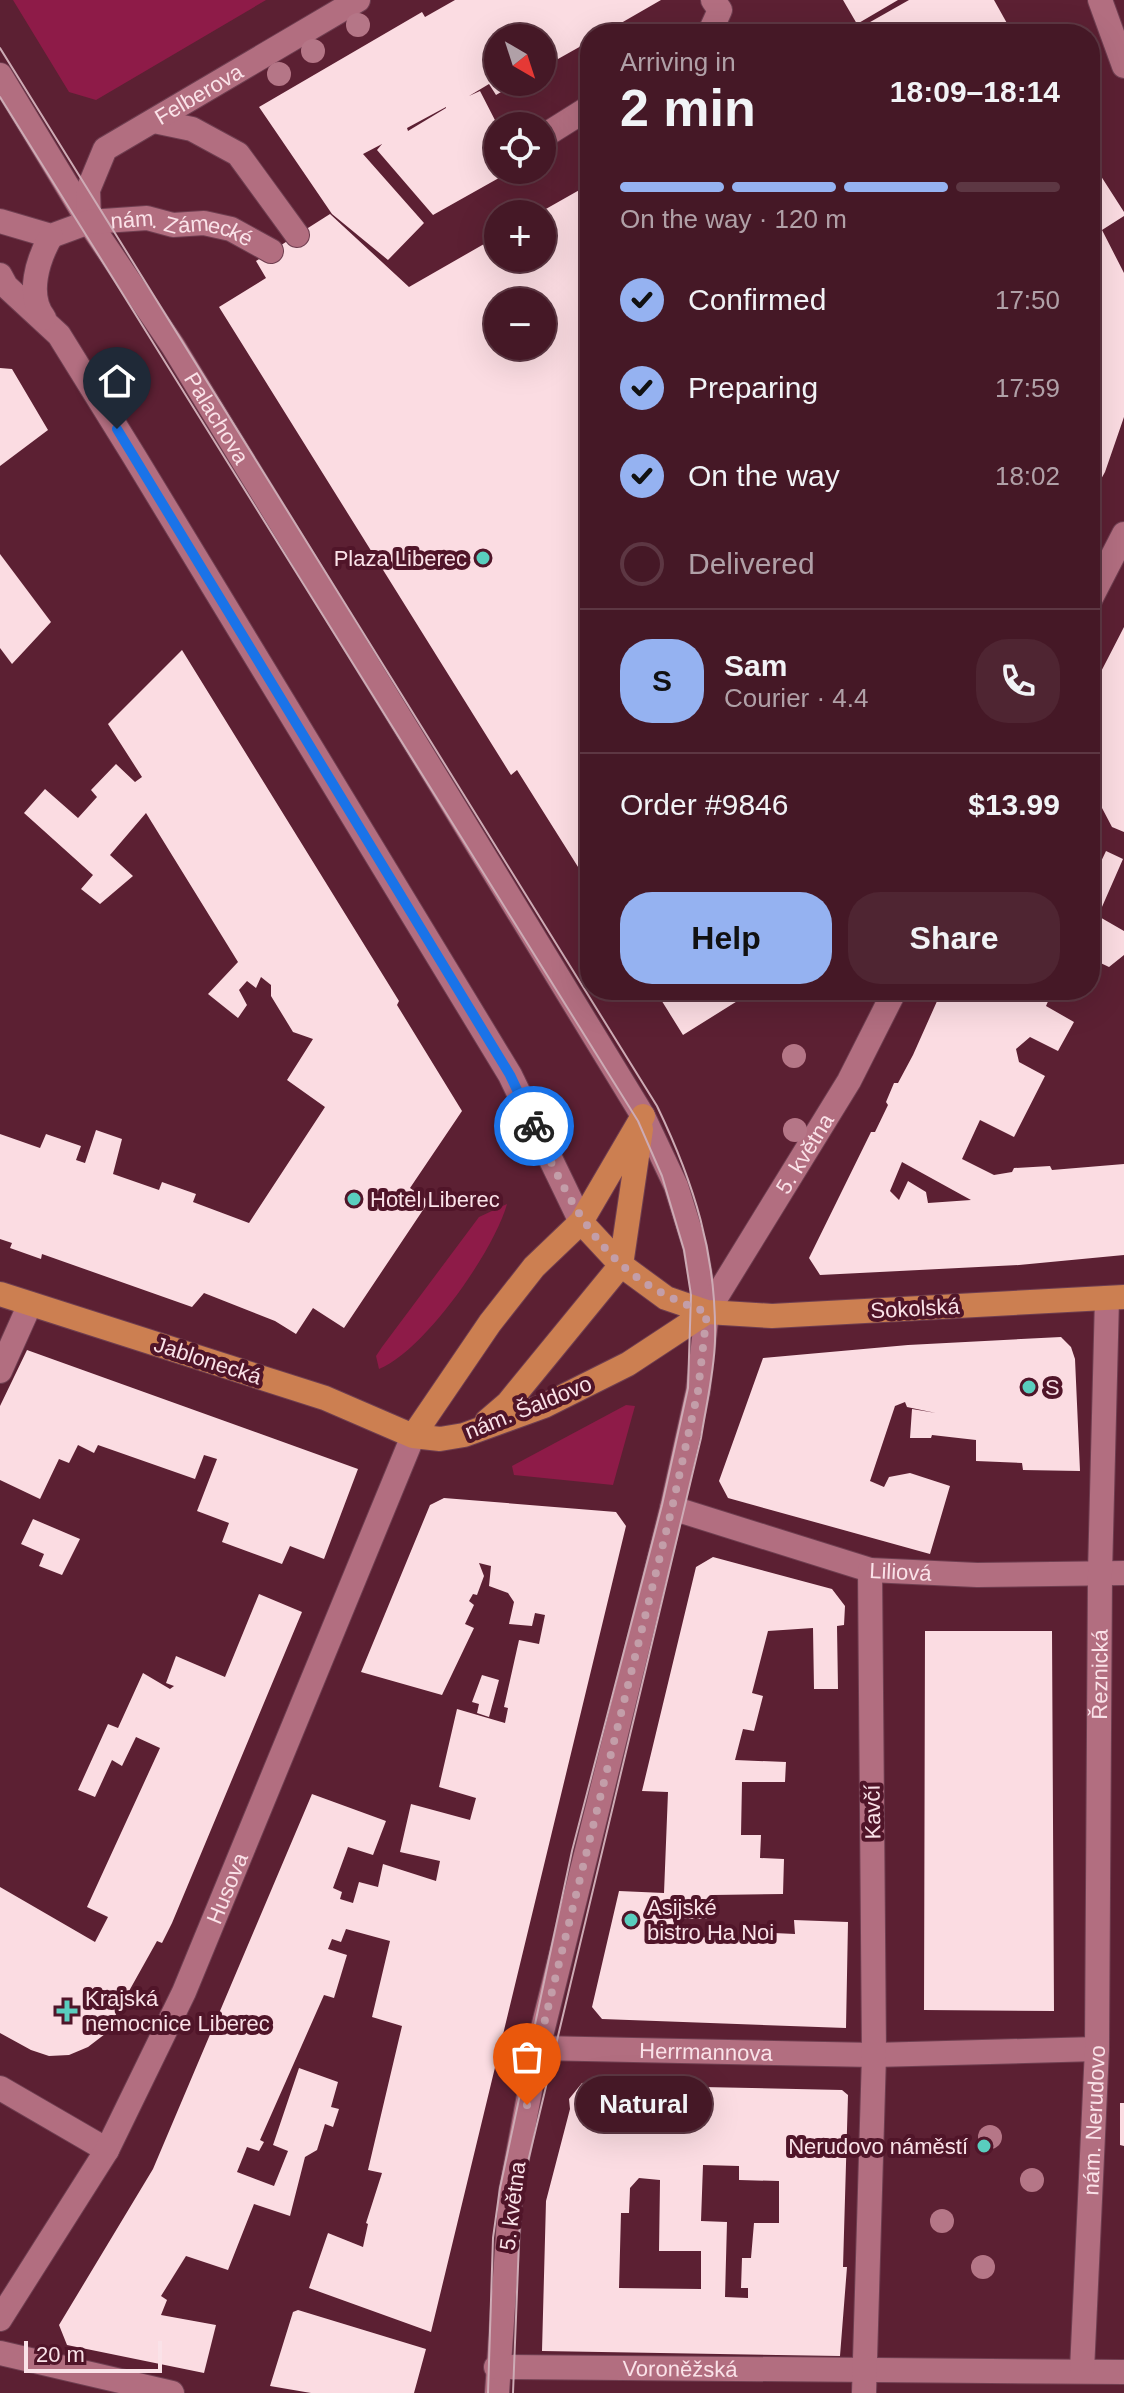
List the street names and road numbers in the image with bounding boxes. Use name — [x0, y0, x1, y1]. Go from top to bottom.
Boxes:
street label: Felberova — [150, 58, 248, 130]
street label: nám. Zámecké — [110, 206, 257, 252]
street label: Palachova — [179, 368, 254, 469]
street label: 5. května — [771, 1109, 839, 1198]
street label: Sokolská — [870, 1294, 961, 1323]
street label: Jablonecká — [151, 1331, 265, 1390]
street label: nám. Šaldovo — [461, 1371, 595, 1444]
street label: Liliová — [869, 1558, 933, 1586]
street label: Řeznická — [1087, 1628, 1113, 1720]
street label: Kavčí — [860, 1784, 885, 1840]
street label: Husova — [201, 1848, 253, 1928]
street label: Herrmannova — [639, 2038, 774, 2066]
street label: nám. Nerudovo — [1078, 2045, 1110, 2196]
street label: 5. května — [495, 2159, 530, 2252]
street label: Voroněžská — [622, 2356, 738, 2382]

